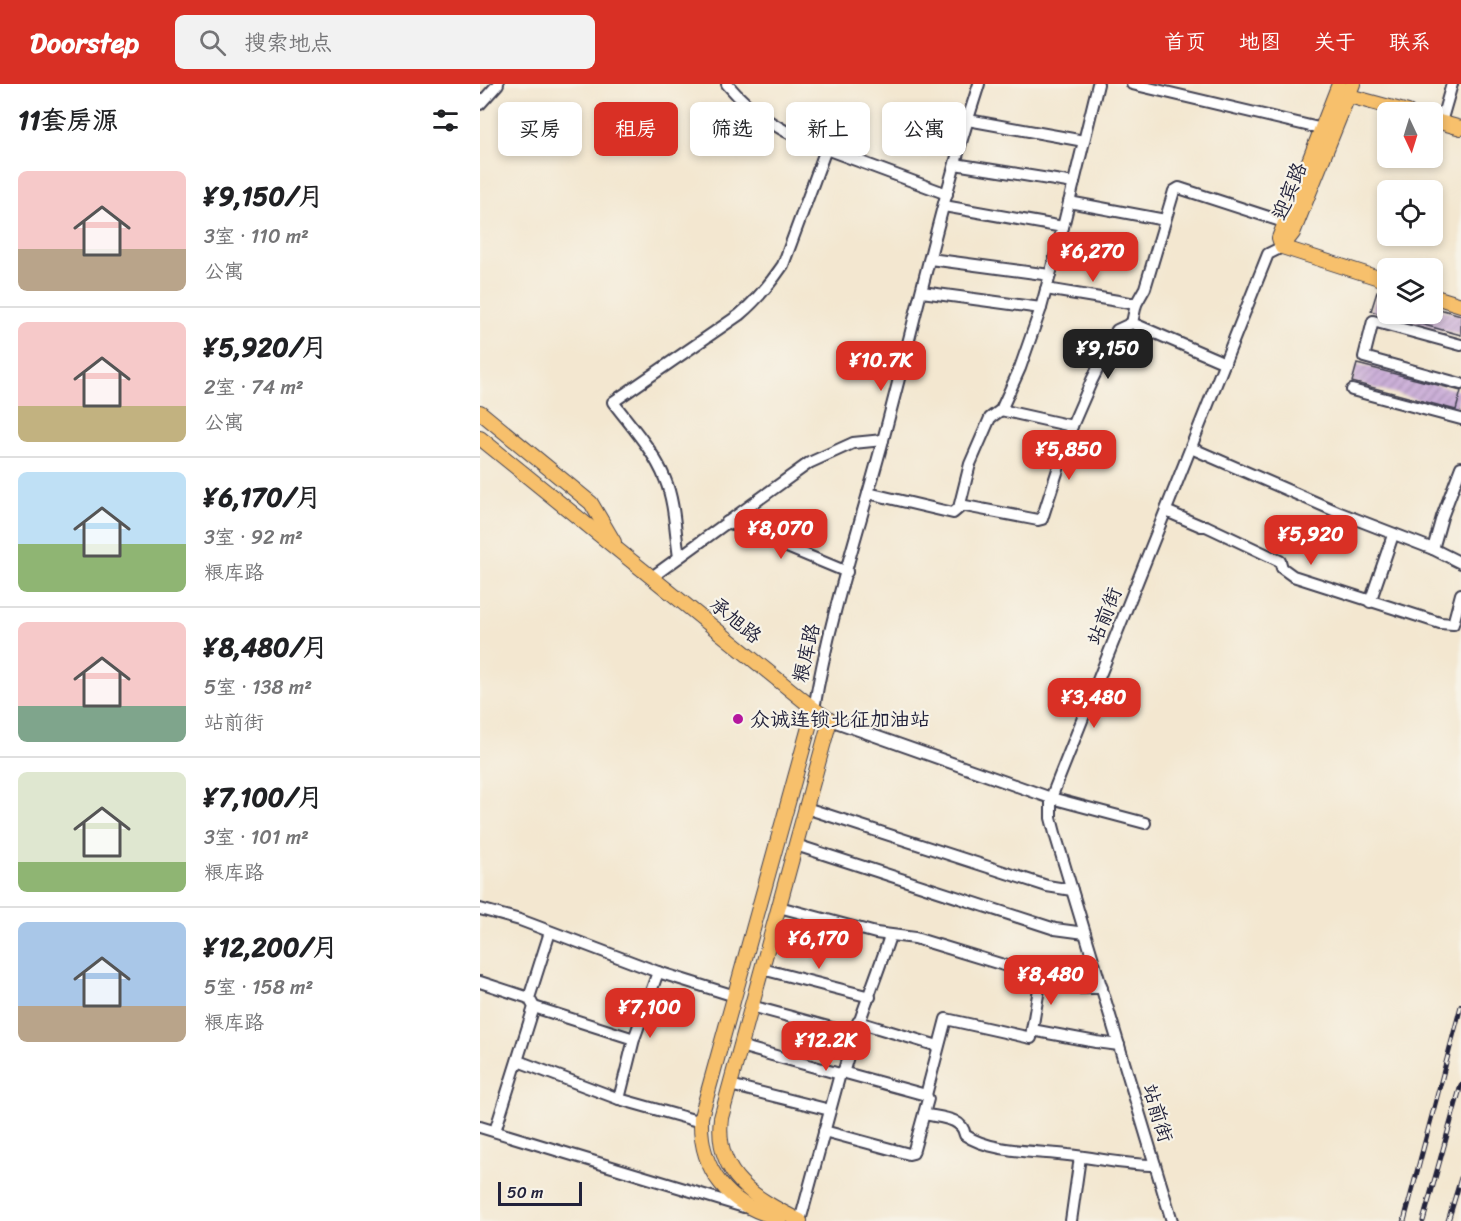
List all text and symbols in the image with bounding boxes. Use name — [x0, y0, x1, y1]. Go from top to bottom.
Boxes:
search box — [175, 15, 595, 69]
text: Doorstep — [30, 18, 139, 67]
text: 搜索地点 — [244, 23, 332, 62]
text: 首页 — [1164, 23, 1206, 61]
text: 地图 — [1239, 23, 1281, 61]
text: 关于 — [1314, 23, 1356, 61]
text: 联系 — [1389, 23, 1431, 61]
icon: search — [196, 26, 229, 59]
text: 11套房源 — [18, 97, 118, 143]
chip: 买房 — [498, 102, 582, 156]
chip: 租房 — [594, 102, 678, 156]
chip: 筛选 — [690, 102, 774, 156]
chip: 新上 — [786, 102, 870, 156]
chip: 公寓 — [882, 102, 966, 156]
north arrow — [1377, 102, 1443, 168]
map controls — [1377, 102, 1443, 324]
icon: filters — [429, 104, 462, 137]
street label: 迎宾路 — [1262, 156, 1317, 226]
text: ¥9,150/月 — [204, 173, 324, 219]
button: locate — [1377, 180, 1443, 246]
icon: home — [66, 195, 138, 267]
text: 3室 · 110 m² — [204, 219, 309, 254]
pin: ¥6,270 — [1044, 232, 1142, 283]
text: ¥6,270 — [1061, 234, 1125, 269]
text: 公寓 — [204, 254, 244, 289]
button: layers — [1377, 258, 1443, 324]
text: ¥5,920/月 — [204, 324, 328, 370]
pin: ¥9,150 — [1059, 329, 1157, 380]
text: ¥9,150 — [1077, 331, 1139, 366]
pin: ¥10.7K — [832, 341, 930, 392]
text: ¥10.7K — [850, 343, 912, 378]
icon: home — [66, 346, 138, 418]
text: 2室 · 74 m² — [204, 370, 304, 405]
text: 公寓 — [204, 405, 244, 440]
pin: ¥5,850 — [1020, 430, 1118, 481]
text: ¥5,850 — [1036, 432, 1102, 467]
text: ¥6,170/月 — [204, 474, 322, 520]
icon: home — [66, 496, 138, 568]
pin: ¥8,070 — [732, 509, 830, 560]
text: ¥8,070 — [748, 511, 814, 546]
pin: ¥5,920 — [1262, 515, 1360, 566]
text: ¥5,920 — [1278, 517, 1344, 552]
text: 3室 · 92 m² — [204, 520, 303, 555]
text: 粮库路 — [204, 555, 264, 590]
street label: 站前街 — [1077, 582, 1132, 651]
street label: 承旭路 — [701, 588, 771, 653]
street label: 粮库路 — [783, 619, 831, 686]
text: ¥8,480/月 — [204, 624, 328, 670]
icon: home — [66, 646, 138, 718]
text: 5室 · 138 m² — [204, 670, 312, 705]
pin: ¥3,480 — [1045, 678, 1143, 729]
text: ¥3,480 — [1062, 680, 1126, 715]
place label: 众诚连锁北征加油站 — [750, 702, 930, 737]
text: 站前街 — [204, 705, 264, 740]
marker: 众诚连锁北征加油站 — [731, 712, 745, 726]
text: ¥7,100/月 — [204, 774, 323, 820]
icon: home — [66, 796, 138, 868]
text: 3室 · 101 m² — [204, 820, 309, 855]
text: 粮库路 — [204, 855, 264, 890]
pin: ¥6,170 — [770, 919, 868, 970]
text: ¥6,170 — [789, 921, 849, 956]
text: ¥12,200/月 — [204, 924, 338, 970]
icon: home — [66, 946, 138, 1018]
pin: ¥8,480 — [1002, 955, 1100, 1006]
text: ¥8,480 — [1018, 957, 1084, 992]
text: 5室 · 158 m² — [204, 970, 313, 1005]
pin: ¥7,100 — [601, 988, 699, 1039]
text: ¥7,100 — [619, 990, 681, 1025]
text: 粮库路 — [204, 1005, 264, 1040]
pin: ¥12.2K — [777, 1021, 875, 1072]
text: ¥12.2K — [796, 1023, 856, 1058]
street label: 站前街 — [1132, 1079, 1183, 1147]
text: 50 m — [507, 1178, 543, 1207]
scale bar — [498, 1179, 582, 1206]

